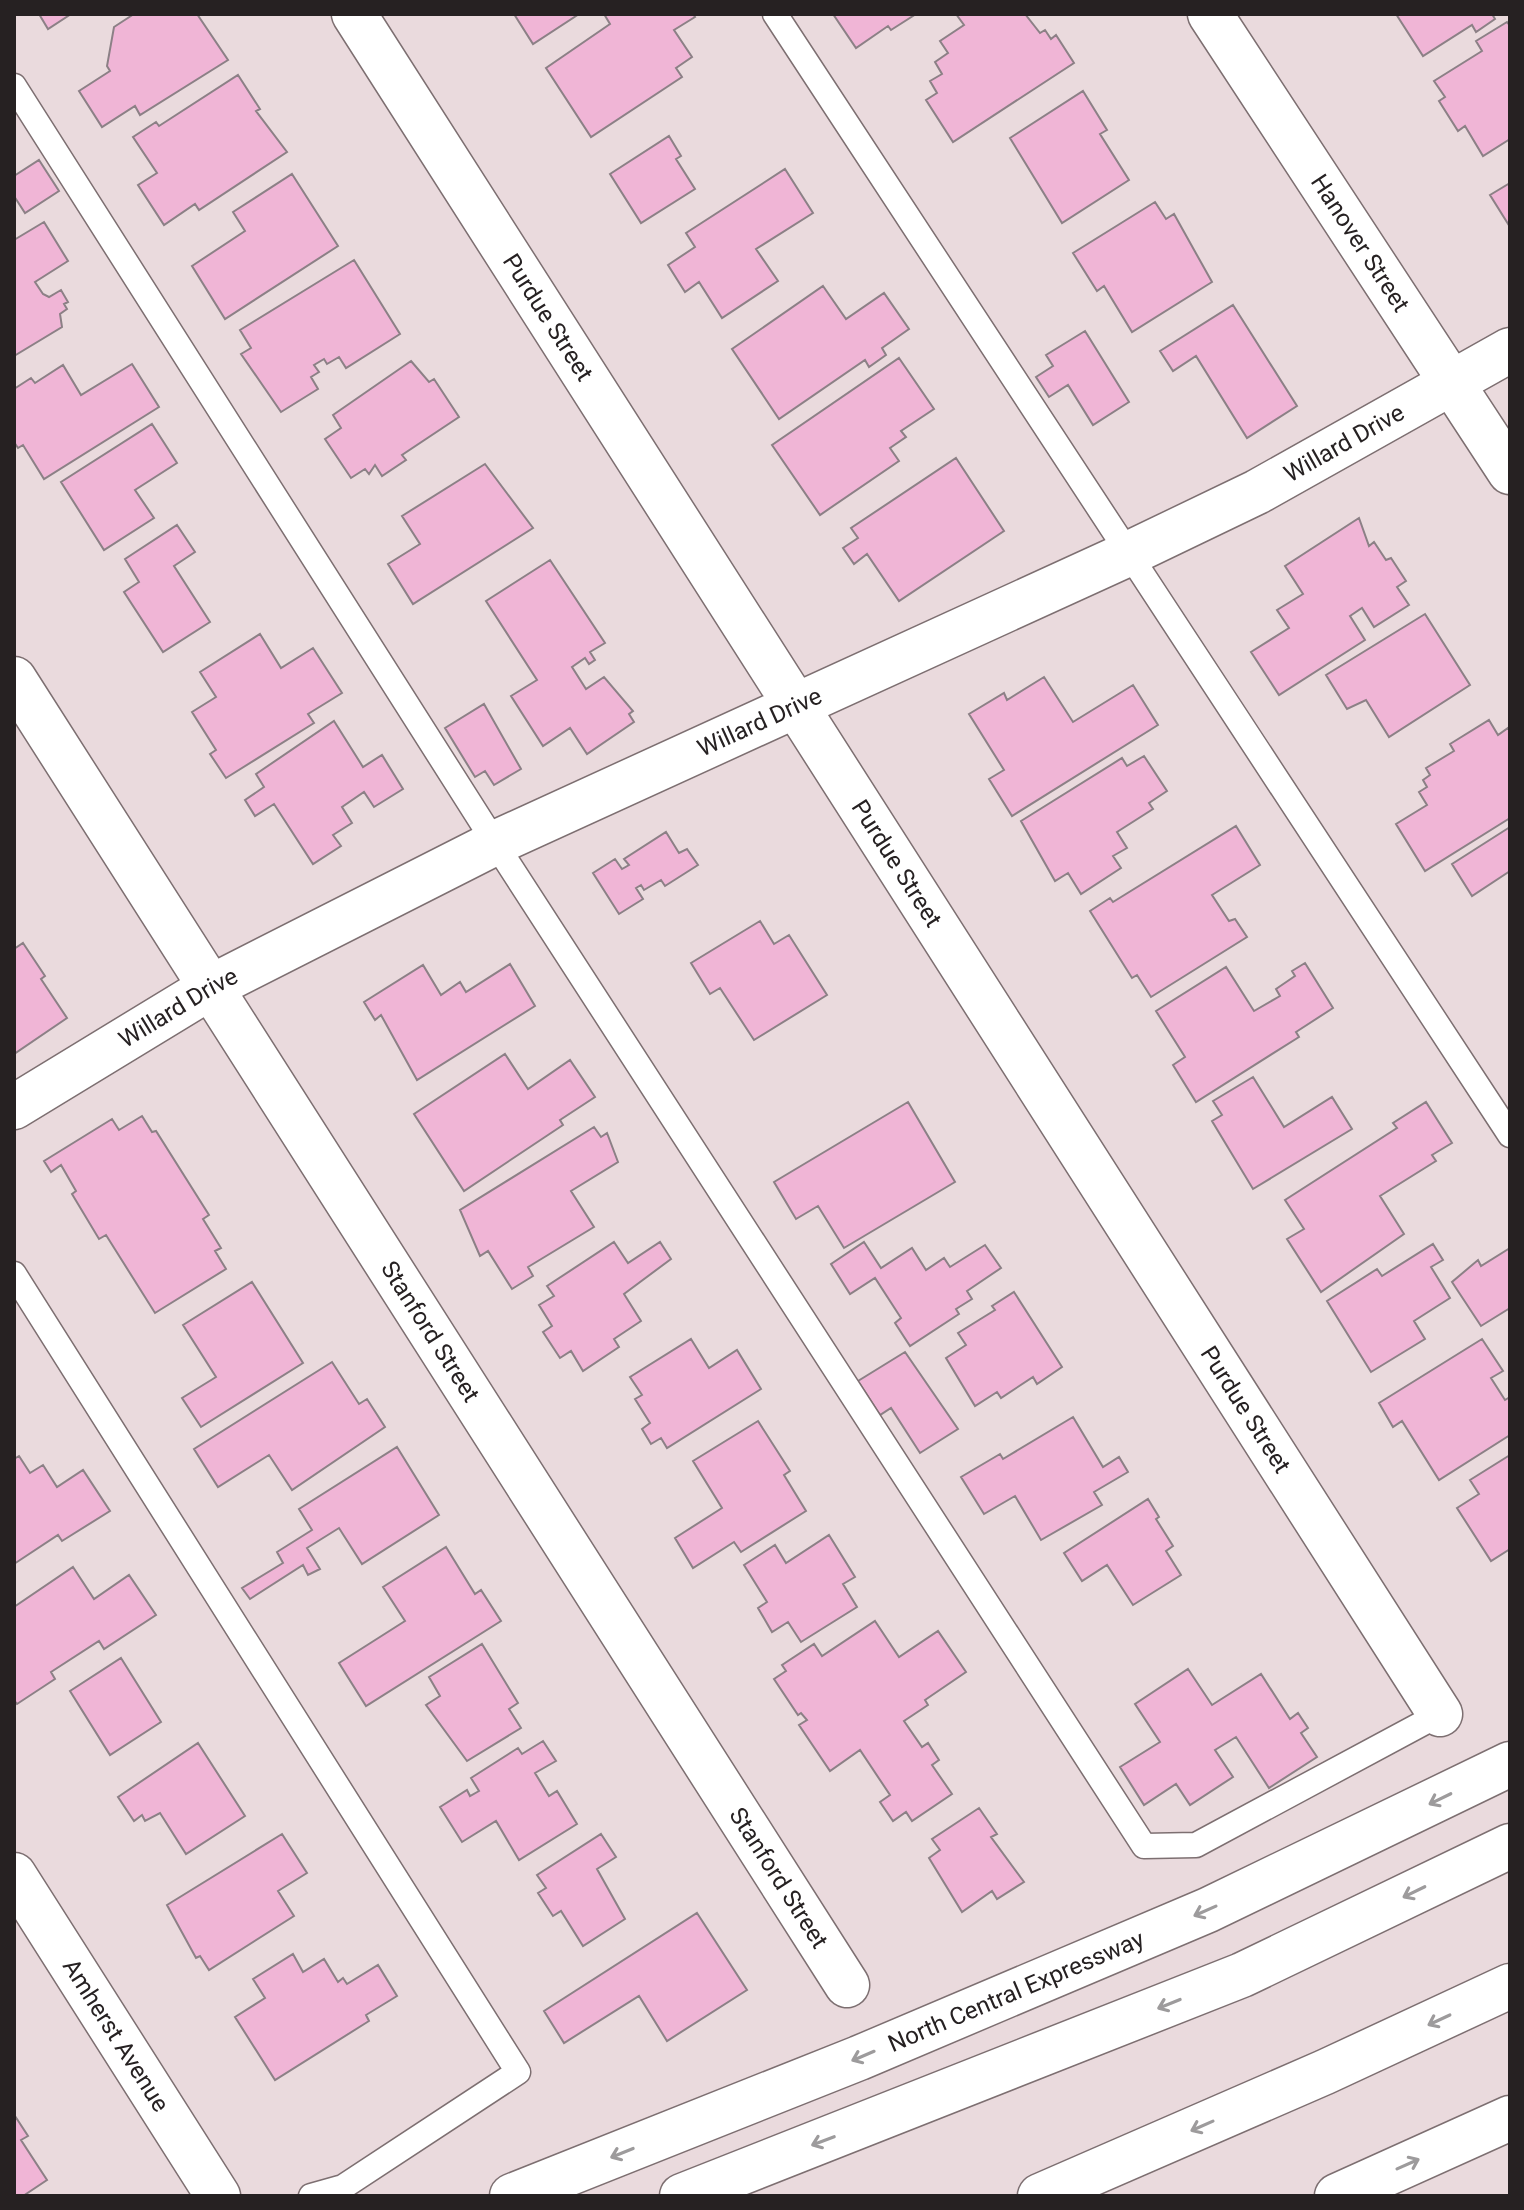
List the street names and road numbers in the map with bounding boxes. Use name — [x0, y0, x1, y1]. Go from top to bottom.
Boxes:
street label: Hanover Street — [1305, 169, 1415, 317]
street label: Purdue Street — [497, 249, 599, 386]
street label: Willard Drive — [1279, 398, 1409, 488]
street label: Willard Drive — [693, 682, 826, 763]
street label: Purdue Street — [846, 795, 948, 932]
street label: Willard Drive — [114, 962, 242, 1054]
street label: Stanford Street — [375, 1256, 485, 1407]
street label: Purdue Street — [1195, 1341, 1296, 1478]
street label: Stanford Street — [724, 1802, 834, 1954]
street label: North Central Expressway — [884, 1925, 1149, 2058]
street label: Amherst Avenue — [57, 1954, 175, 2117]

